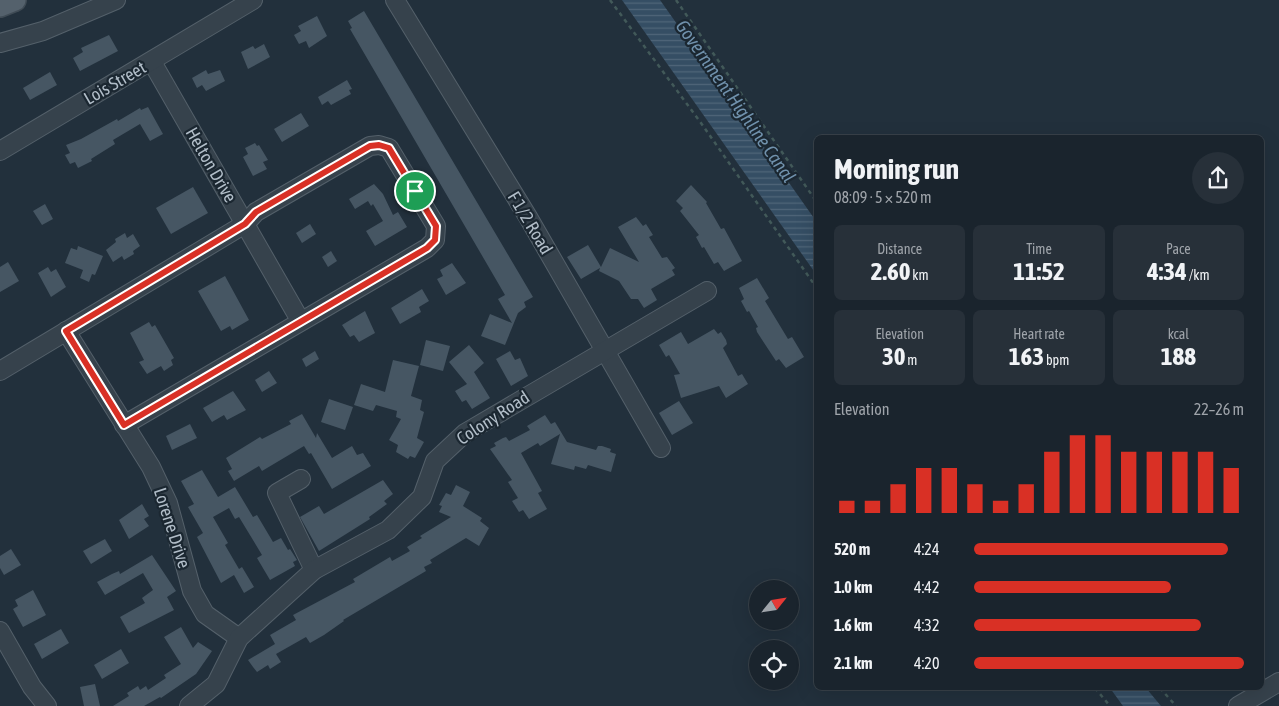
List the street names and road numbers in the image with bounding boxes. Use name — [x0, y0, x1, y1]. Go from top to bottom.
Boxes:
street label: Lois Street — [80, 57, 149, 109]
street label: Helton Drive — [182, 124, 241, 206]
street label: F 1/2 Road — [504, 188, 557, 258]
street label: Colony Road — [452, 386, 533, 449]
street label: Lorene Drive — [150, 485, 195, 571]

